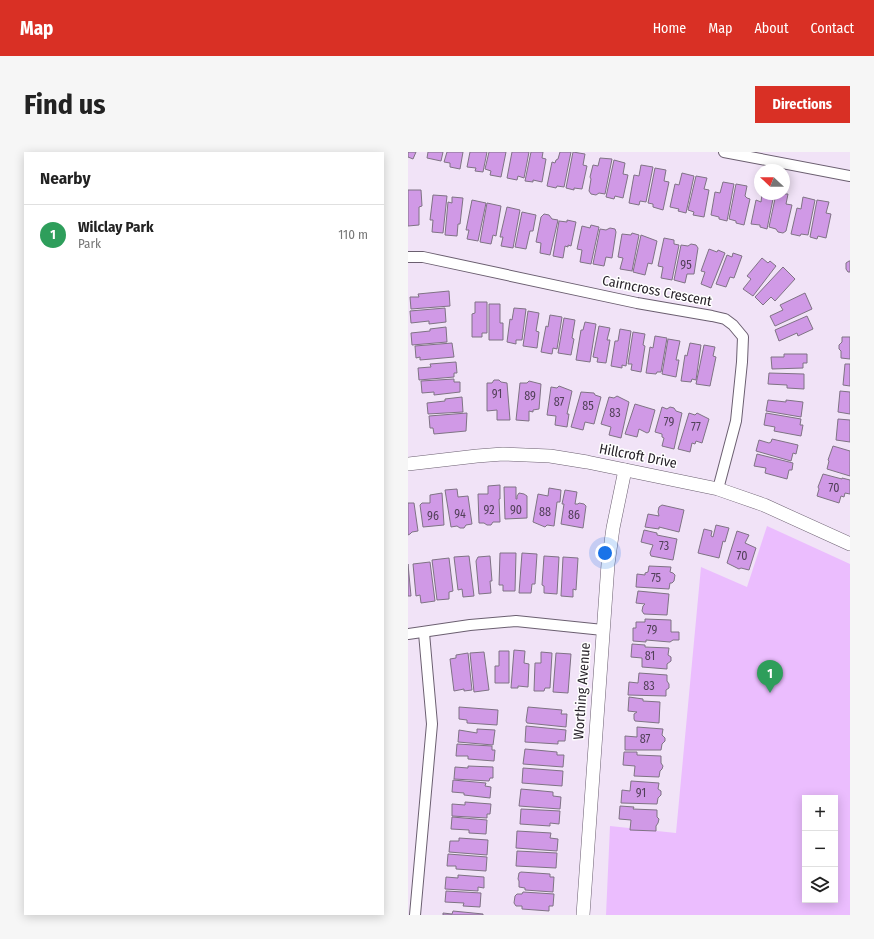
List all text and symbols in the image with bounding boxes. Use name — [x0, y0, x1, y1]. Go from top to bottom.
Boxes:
text: Map — [20, 17, 53, 40]
text: Home — [653, 20, 686, 37]
text: Map — [708, 20, 732, 37]
text: About — [754, 20, 789, 37]
text: Contact — [811, 20, 854, 37]
button: Directions — [755, 86, 850, 123]
text: Find us — [24, 88, 106, 121]
north arrow — [754, 164, 790, 200]
text: Nearby — [40, 168, 91, 189]
text: Wilclay Park — [78, 218, 154, 236]
text: 1 — [50, 227, 56, 242]
text: 110 m — [338, 227, 368, 242]
text: Park — [78, 236, 101, 251]
house number: 95 — [680, 258, 692, 272]
street label: Cairncross Crescent — [601, 272, 714, 310]
house number: 91 — [492, 387, 502, 401]
house number: 89 — [524, 389, 536, 403]
house number: 87 — [554, 395, 564, 409]
house number: 85 — [582, 399, 594, 413]
house number: 83 — [609, 406, 621, 420]
house number: 79 — [664, 415, 674, 429]
house number: 77 — [691, 420, 701, 434]
street label: Hillcroft Drive — [598, 440, 678, 472]
house number: 70 — [829, 481, 839, 495]
house number: 92 — [484, 503, 494, 517]
house number: 90 — [510, 503, 522, 517]
house number: 88 — [539, 505, 551, 519]
house number: 94 — [454, 507, 466, 521]
house number: 86 — [568, 508, 580, 522]
house number: 96 — [427, 509, 439, 523]
house number: 73 — [659, 539, 669, 553]
your location — [595, 543, 615, 563]
house number: 70 — [737, 549, 747, 563]
house number: 75 — [651, 571, 662, 585]
house number: 79 — [647, 623, 657, 637]
street label: Worthing Avenue — [570, 642, 594, 740]
house number: 81 — [645, 649, 655, 663]
pin: 1 — [757, 660, 783, 693]
house number: 83 — [643, 679, 655, 693]
house number: 87 — [640, 732, 650, 746]
house number: 91 — [636, 786, 646, 800]
map controls — [802, 795, 838, 903]
button: + — [802, 795, 838, 831]
button: − — [802, 831, 838, 867]
button: layers — [802, 867, 838, 903]

